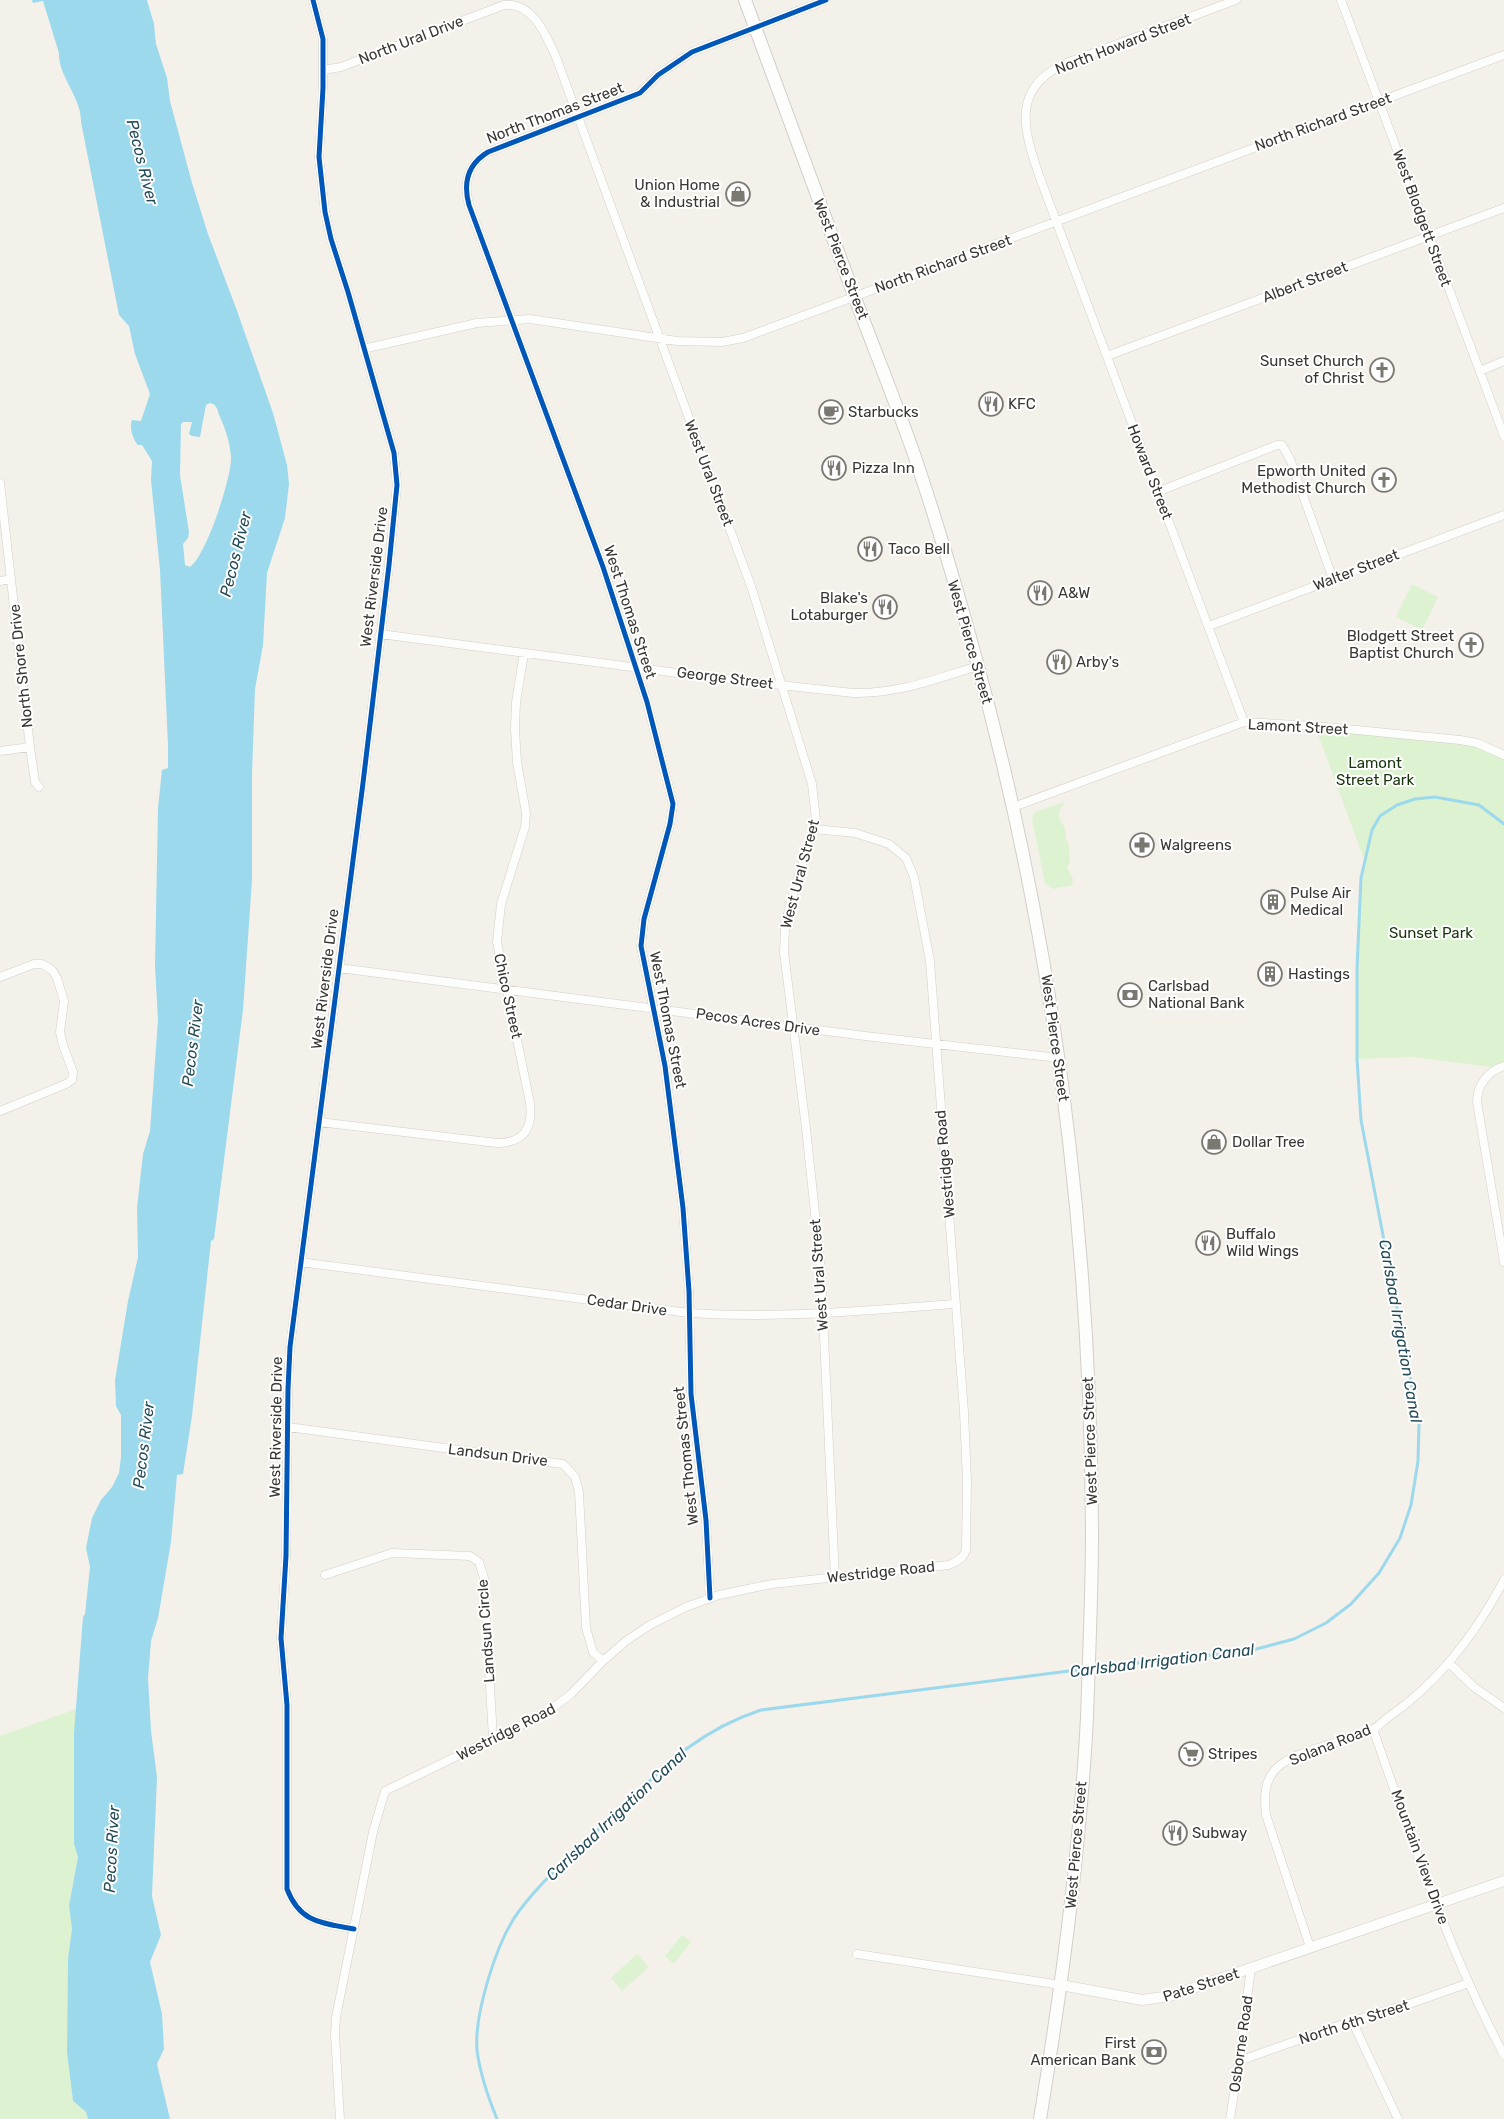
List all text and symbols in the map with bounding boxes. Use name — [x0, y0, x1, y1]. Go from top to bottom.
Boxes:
street label: North Howard Street — [1052, 10, 1194, 78]
street label: North Ural Drive — [356, 12, 466, 68]
street label: North Thomas Street — [484, 78, 626, 147]
street label: North Richard Street — [1252, 89, 1394, 155]
water label: Pecos River — [123, 117, 163, 208]
street label: West Blodgett Street — [1389, 147, 1455, 289]
place label: Union Home & Industrial — [634, 176, 720, 211]
shop icon: Union Home & Industrial — [725, 181, 751, 207]
street label: West Pierce Street — [810, 196, 872, 322]
street label: North Richard Street — [872, 231, 1014, 297]
street label: Albert Street — [1260, 257, 1350, 306]
place label: Sunset Church of Christ — [1260, 352, 1364, 387]
church icon: Sunset Church of Christ — [1369, 357, 1395, 383]
restaurant icon: KFC — [978, 391, 1004, 417]
place label: KFC — [1008, 395, 1036, 413]
cafe icon: Starbucks — [818, 399, 844, 425]
place label: Starbucks — [848, 403, 919, 421]
street label: West Ural Street — [680, 417, 738, 529]
street label: Howard Street — [1124, 422, 1176, 522]
restaurant icon: Pizza Inn — [821, 455, 847, 481]
place label: Pizza Inn — [852, 459, 915, 477]
place label: Epworth United Methodist Church — [1241, 462, 1366, 497]
church icon: Epworth United Methodist Church — [1371, 467, 1397, 493]
street label: West Riverside Drive — [356, 506, 392, 648]
water label: Pecos River — [216, 509, 255, 599]
restaurant icon: Taco Bell — [857, 536, 883, 562]
place label: Taco Bell — [888, 540, 950, 558]
street label: West Thomas Street — [600, 543, 660, 681]
street label: Walter Street — [1311, 545, 1401, 595]
street label: West Pierce Street — [944, 578, 996, 706]
restaurant icon: A&W — [1027, 580, 1053, 606]
place label: A&W — [1058, 584, 1090, 602]
place label: Blake's Lotaburger — [790, 589, 868, 624]
restaurant icon: Blake's Lotaburger — [872, 594, 898, 620]
street label: North Shore Drive — [6, 603, 36, 729]
place label: Blodgett Street Baptist Church — [1347, 627, 1454, 662]
church icon: Blodgett Street Baptist Church — [1458, 632, 1484, 658]
restaurant icon: Arby's — [1046, 649, 1072, 675]
place label: Arby's — [1076, 653, 1120, 671]
street label: George Street — [676, 663, 774, 693]
street label: Lamont Street — [1247, 715, 1349, 739]
park label: Lamont Street Park — [1336, 754, 1414, 789]
street label: West Ural Street — [777, 817, 823, 931]
pharmacy icon: Walgreens — [1129, 832, 1155, 858]
place label: Walgreens — [1160, 836, 1232, 854]
place label: Pulse Air Medical — [1290, 884, 1351, 919]
building icon: Pulse Air Medical — [1260, 889, 1286, 915]
street label: West Riverside Drive — [307, 908, 343, 1050]
park label: Sunset Park — [1389, 924, 1473, 942]
street label: West Thomas Street — [646, 950, 690, 1090]
street label: Chico Street — [490, 952, 526, 1040]
building icon: Hastings — [1257, 961, 1283, 987]
place label: Hastings — [1288, 965, 1350, 983]
street label: West Pierce Street — [1037, 973, 1073, 1103]
place label: Carlsbad National Bank — [1148, 977, 1245, 1012]
bank icon: Carlsbad National Bank — [1117, 982, 1143, 1008]
water label: Pecos River — [178, 998, 207, 1088]
street label: Pecos Acres Drive — [695, 1004, 821, 1040]
street label: Westridge Road — [931, 1109, 959, 1219]
shop icon: Dollar Tree — [1201, 1129, 1227, 1155]
place label: Dollar Tree — [1232, 1133, 1305, 1151]
street label: West Ural Street — [806, 1218, 832, 1332]
place label: Buffalo Wild Wings — [1226, 1225, 1299, 1260]
restaurant icon: Buffalo Wild Wings — [1195, 1230, 1221, 1256]
water label: Carlsbad Irrigation Canal — [1375, 1238, 1426, 1425]
street label: Cedar Drive — [586, 1290, 668, 1320]
street label: West Riverside Drive — [266, 1356, 286, 1498]
street label: West Pierce Street — [1079, 1376, 1101, 1505]
street label: West Thomas Street — [670, 1386, 702, 1526]
water label: Pecos River — [129, 1400, 158, 1490]
street label: Landsun Drive — [447, 1440, 549, 1470]
street label: Westridge Road — [826, 1557, 936, 1587]
street label: Landsun Circle — [473, 1579, 499, 1683]
water label: Carlsbad Irrigation Canal — [1069, 1640, 1257, 1681]
street label: Westridge Road — [454, 1699, 558, 1765]
street label: Solana Road — [1287, 1720, 1373, 1770]
supermarket icon: Stripes — [1178, 1741, 1204, 1767]
water label: Carlsbad Irrigation Canal — [542, 1743, 692, 1885]
place label: Stripes — [1208, 1745, 1258, 1763]
street label: West Pierce Street — [1061, 1780, 1091, 1910]
street label: Mountain View Drive — [1387, 1787, 1453, 1927]
water label: Pecos River — [100, 1804, 123, 1893]
restaurant icon: Subway — [1162, 1820, 1188, 1846]
place label: Subway — [1192, 1824, 1247, 1842]
street label: Pate Street — [1161, 1964, 1241, 2006]
street label: Osborne Road — [1225, 1994, 1257, 2094]
street label: North 6th Street — [1297, 1996, 1411, 2048]
place label: First American Bank — [1030, 2034, 1136, 2069]
bank icon: First American Bank — [1141, 2039, 1167, 2065]

